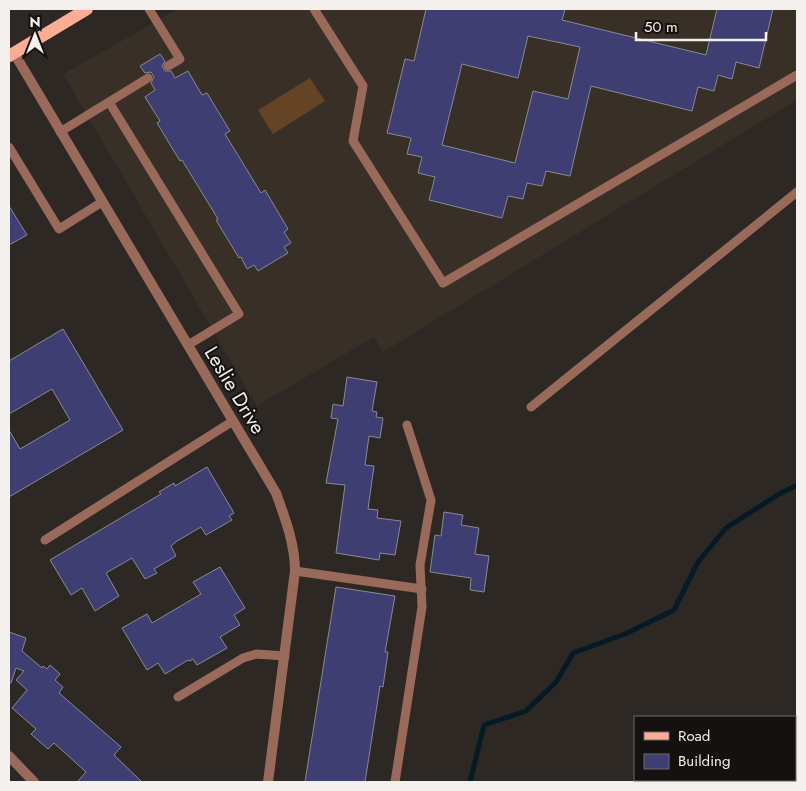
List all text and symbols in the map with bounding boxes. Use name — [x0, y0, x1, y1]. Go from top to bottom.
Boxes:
north arrow — [10, 10, 60, 60]
scale bar — [636, 10, 766, 42]
text: N — [29, 12, 41, 32]
text: 50 m — [644, 16, 678, 38]
street label: Leslie Drive — [197, 341, 272, 440]
legend — [634, 716, 796, 781]
text: Road — [678, 725, 710, 747]
text: Building — [678, 750, 730, 772]

